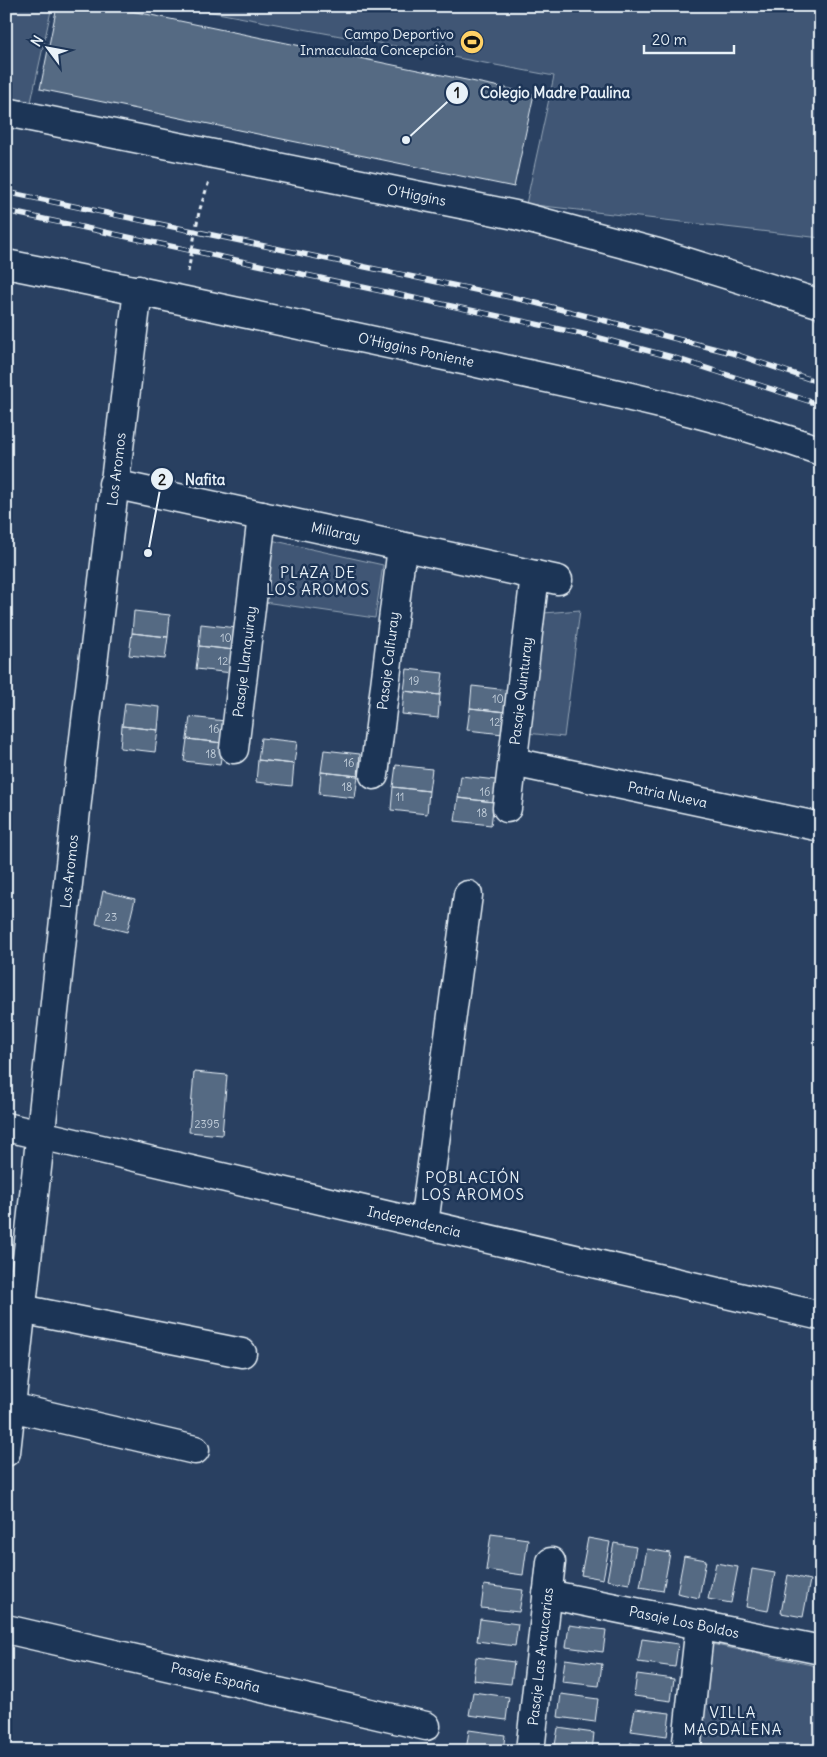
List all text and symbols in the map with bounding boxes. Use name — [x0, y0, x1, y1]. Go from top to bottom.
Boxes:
north arrow — [22, 22, 72, 72]
scale bar — [644, 22, 734, 54]
place label: Campo Deportivo Inmaculada Concepción — [300, 25, 454, 59]
sports icon: Campo Deportivo Inmaculada Concepción — [459, 29, 485, 55]
text: 20 m — [652, 30, 687, 49]
text: N — [27, 32, 47, 50]
callout: Colegio Madre Paulina — [445, 78, 640, 108]
text: 1 — [454, 83, 460, 102]
text: Colegio Madre Paulina — [480, 83, 630, 103]
street label: O'Higgins — [386, 180, 448, 210]
street label: O'Higgins Poniente — [356, 329, 476, 371]
street label: Los Aromos — [103, 431, 130, 507]
callout: Nafita — [149, 464, 235, 494]
text: 2 — [158, 470, 166, 489]
text: Nafita — [185, 470, 226, 489]
street label: Millaray — [309, 518, 362, 546]
district label: PLAZA DE LOS AROMOS — [266, 563, 370, 599]
street label: Pasaje Llanquiray — [229, 605, 260, 718]
street label: Pasaje Calfuray — [373, 611, 403, 711]
house number: 10 — [220, 631, 232, 645]
street label: Pasaje Quinturay — [506, 636, 536, 746]
house number: 12 — [218, 654, 228, 668]
house number: 19 — [409, 674, 419, 688]
house number: 10 — [492, 692, 504, 706]
house number: 12 — [490, 715, 500, 729]
house number: 16 — [209, 722, 219, 736]
house number: 18 — [206, 747, 216, 761]
house number: 16 — [344, 756, 354, 770]
street label: Patria Nueva — [626, 777, 709, 812]
house number: 18 — [342, 780, 352, 794]
house number: 16 — [480, 785, 490, 799]
house number: 11 — [396, 790, 404, 804]
house number: 18 — [477, 806, 487, 820]
street label: Los Aromos — [56, 834, 82, 909]
house number: 23 — [105, 910, 117, 924]
house number: 2395 — [195, 1117, 219, 1131]
district label: POBLACIÓN LOS AROMOS — [421, 1167, 525, 1204]
street label: Independencia — [366, 1202, 463, 1241]
street label: Pasaje Las Araucarias — [524, 1587, 557, 1726]
street label: Pasaje Los Boldos — [627, 1602, 741, 1642]
street label: Pasaje España — [169, 1658, 262, 1696]
district label: VILLA MAGDALENA — [684, 1703, 782, 1739]

